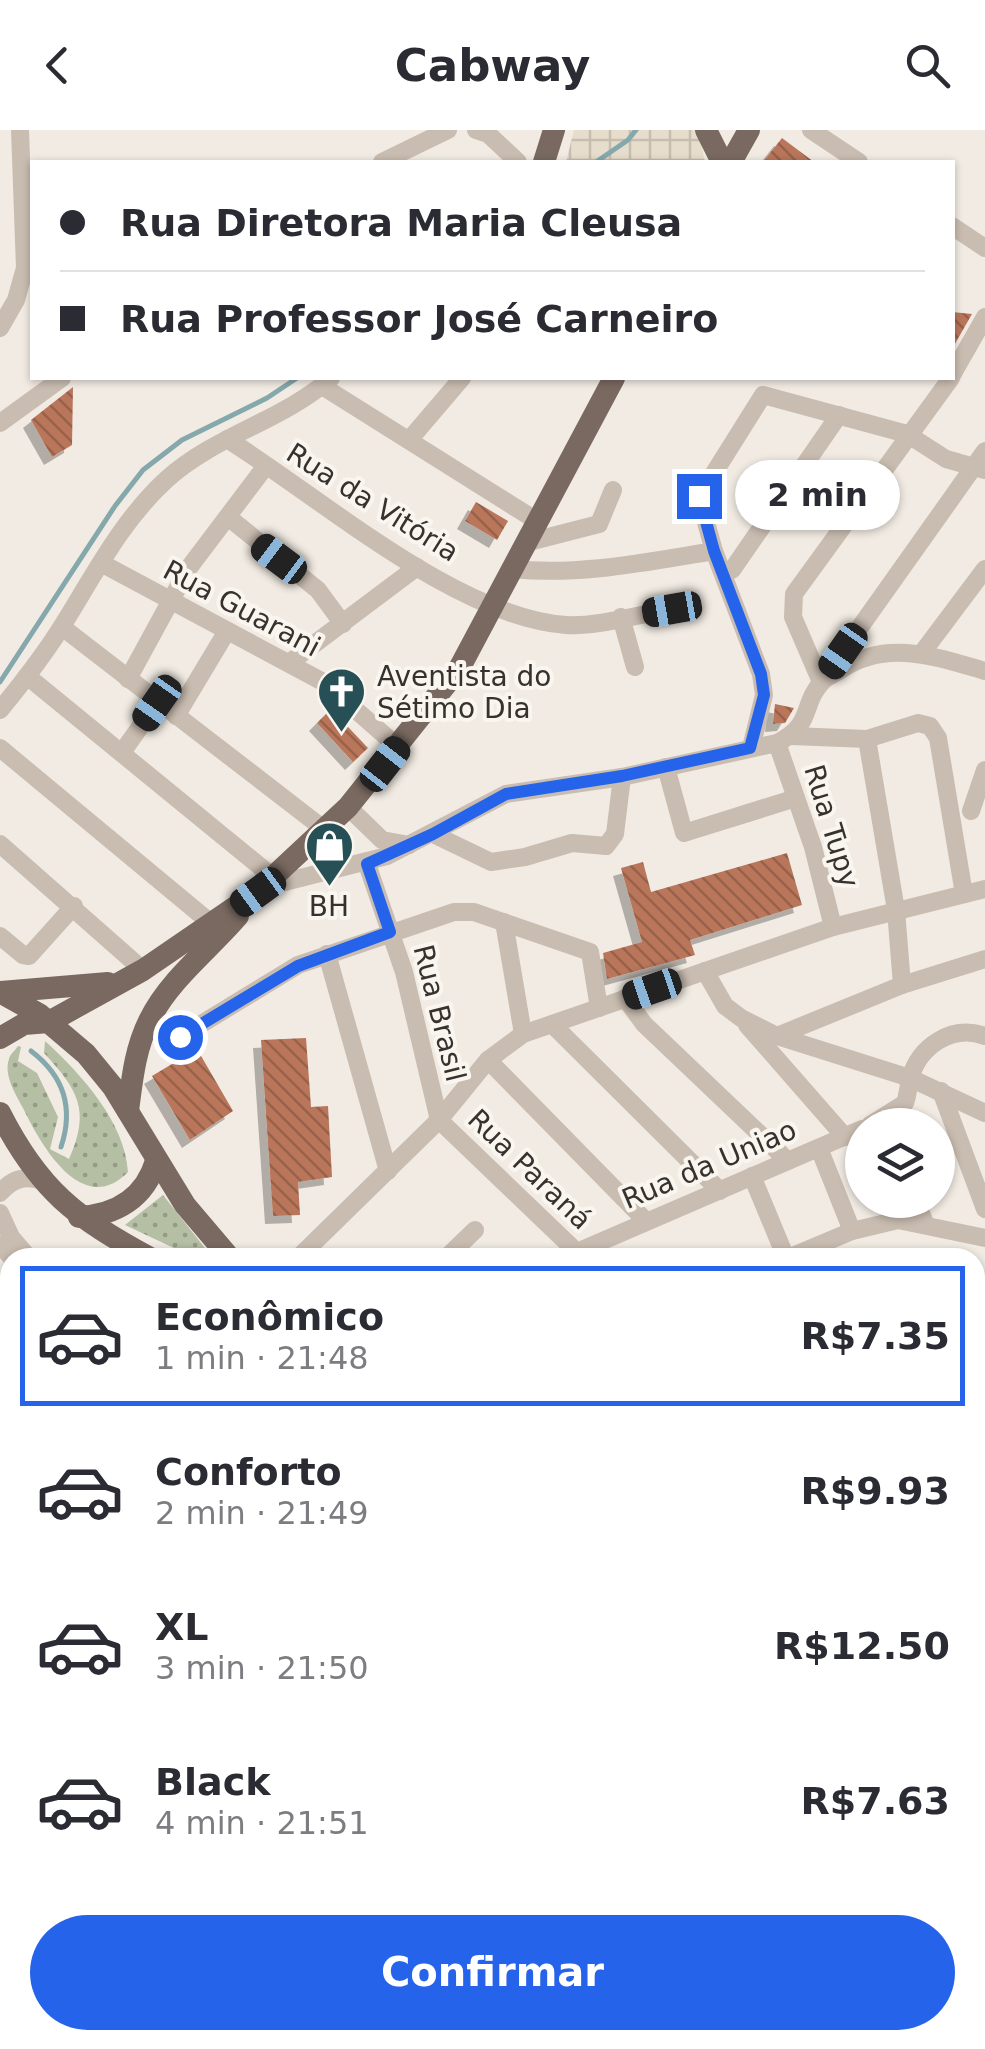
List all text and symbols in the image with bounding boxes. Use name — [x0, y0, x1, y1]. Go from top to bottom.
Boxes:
icon: back — [30, 38, 85, 93]
icon: search — [900, 38, 955, 93]
text: Cabway — [395, 39, 590, 92]
text: Rua Diretora Maria Cleusa — [120, 201, 682, 245]
text: Rua Professor José Carneiro — [120, 297, 718, 341]
street label: Rua da Vitória — [281, 436, 465, 569]
callout: 2 min — [734, 461, 899, 531]
route end — [677, 474, 722, 519]
text: 2 min — [767, 476, 868, 514]
car — [246, 529, 312, 589]
street label: Rua Guarani — [158, 553, 326, 664]
car — [640, 589, 704, 629]
car — [814, 618, 872, 684]
place label: Aventista do Sétimo Dia — [377, 660, 551, 725]
church icon: Aventista do Sétimo Dia — [316, 666, 368, 734]
car — [128, 670, 186, 736]
car — [355, 731, 415, 797]
street label: Rua Tupy — [797, 761, 866, 892]
shop icon: BH — [303, 820, 355, 888]
car — [225, 862, 291, 922]
place label: BH — [309, 890, 349, 923]
street label: Rua Brasil — [407, 941, 472, 1085]
car — [619, 965, 685, 1013]
route start — [158, 1015, 203, 1060]
street label: Rua Paraná — [461, 1102, 598, 1236]
map controls — [845, 1108, 955, 1218]
button: layers — [845, 1108, 955, 1218]
street label: Rua da Uniao — [617, 1113, 801, 1216]
icon: car — [35, 1291, 125, 1381]
text: Econômico — [155, 1295, 384, 1339]
text: R$7.35 — [801, 1314, 950, 1358]
text: 1 min · 21:48 — [155, 1339, 369, 1377]
icon: car — [35, 1446, 125, 1536]
text: Conforto — [155, 1450, 342, 1494]
text: R$9.93 — [801, 1469, 950, 1513]
text: 2 min · 21:49 — [155, 1494, 369, 1532]
icon: car — [35, 1601, 125, 1691]
text: XL — [155, 1605, 209, 1649]
text: R$12.50 — [774, 1624, 950, 1668]
text: 3 min · 21:50 — [155, 1649, 369, 1687]
icon: car — [35, 1756, 125, 1846]
text: Black — [155, 1760, 270, 1804]
text: R$7.63 — [801, 1779, 950, 1823]
text: 4 min · 21:51 — [155, 1804, 369, 1842]
button: Confirmar — [30, 1915, 955, 2030]

